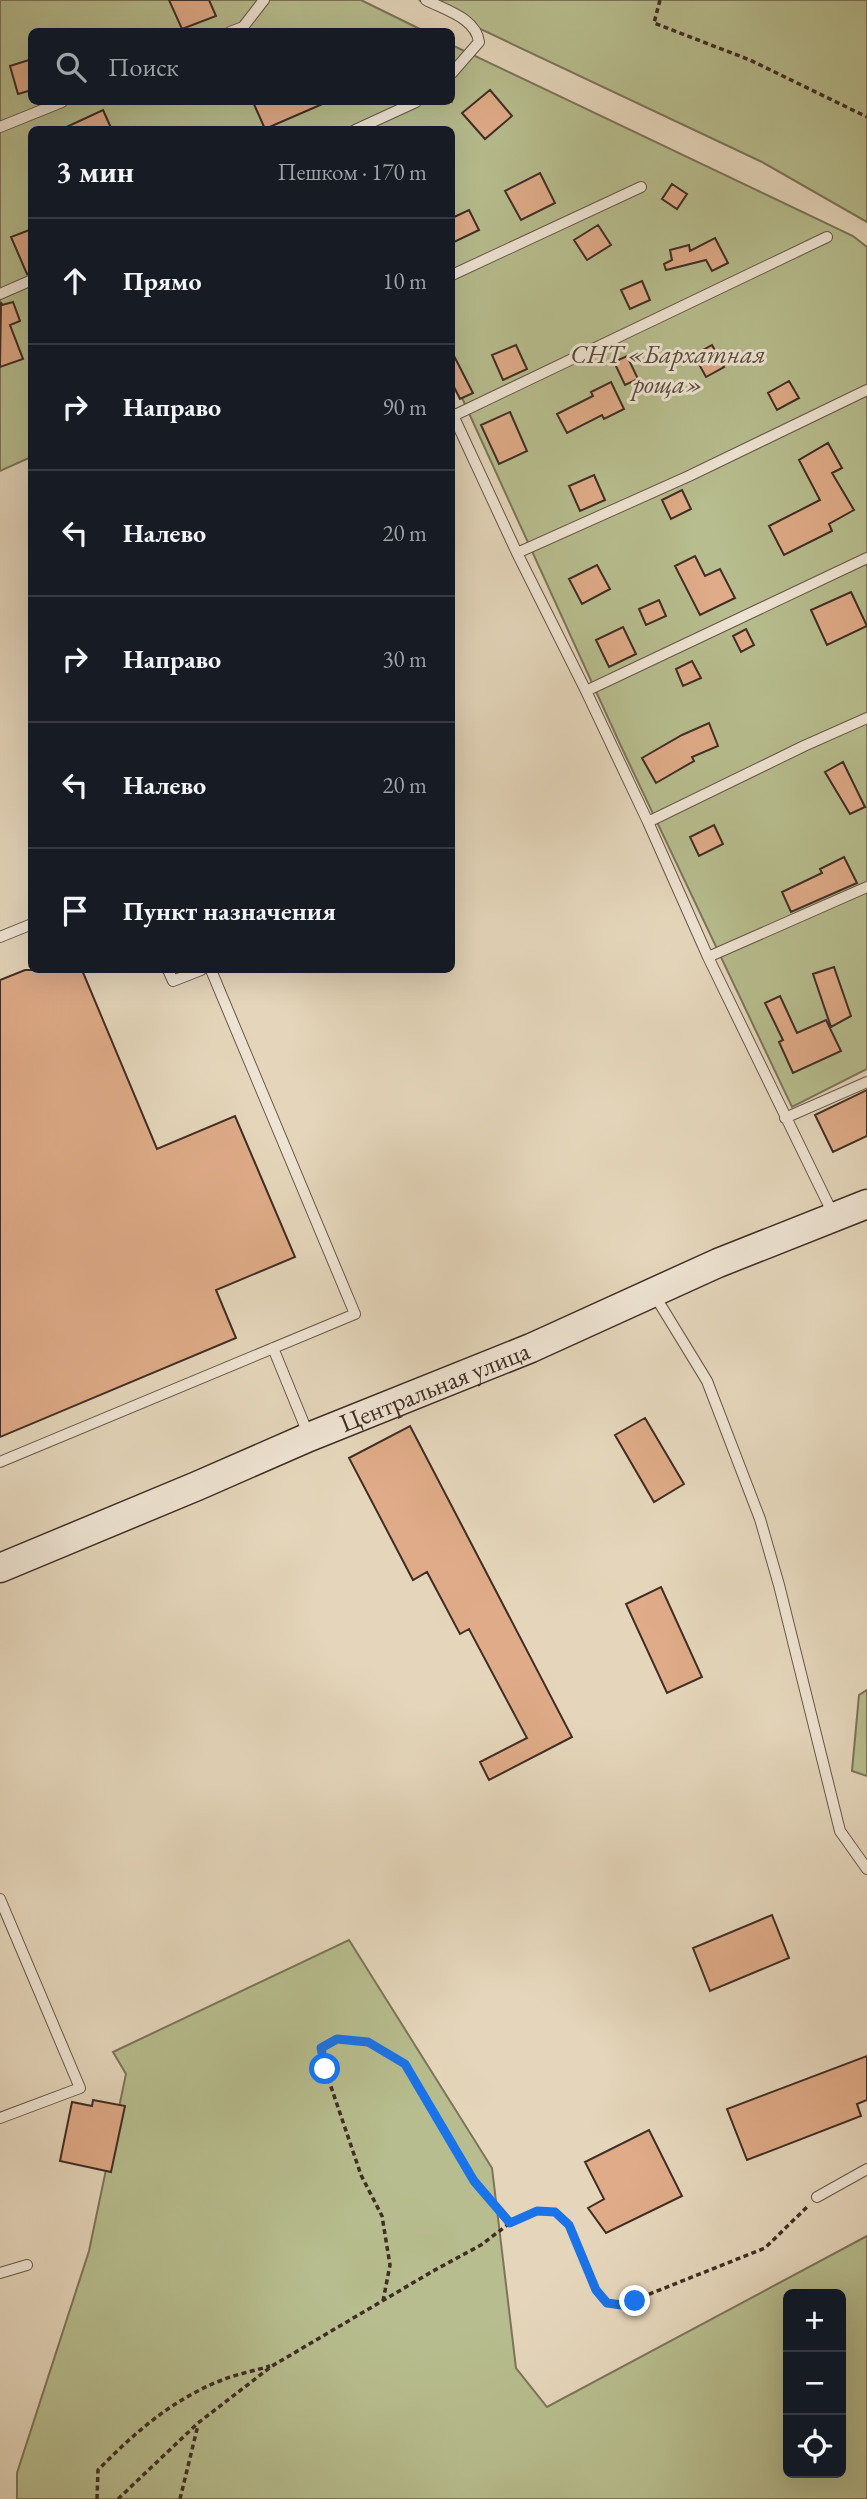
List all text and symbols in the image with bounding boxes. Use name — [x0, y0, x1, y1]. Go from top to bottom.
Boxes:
search box — [28, 28, 455, 105]
icon: search — [52, 48, 90, 86]
text: Поиск — [108, 50, 179, 84]
text: 3 мин — [56, 152, 134, 191]
text: Пешком · 170 m — [278, 157, 427, 187]
icon: ahead — [56, 262, 94, 300]
text: Прямо — [123, 264, 202, 298]
text: 10 m — [382, 266, 427, 296]
park label: СНТ «Бархатная роща» — [570, 337, 766, 401]
icon: right — [56, 388, 94, 426]
text: Направо — [123, 390, 221, 424]
text: 90 m — [382, 392, 427, 422]
icon: left — [56, 514, 94, 552]
text: Налево — [123, 516, 206, 550]
text: 20 m — [382, 518, 427, 548]
icon: right — [56, 640, 94, 678]
text: Направо — [123, 642, 221, 676]
text: 30 m — [382, 644, 427, 674]
icon: left — [56, 766, 94, 804]
text: Налево — [123, 768, 206, 802]
text: 20 m — [382, 770, 427, 800]
icon: arrive — [56, 892, 94, 930]
text: Пункт назначения — [123, 894, 336, 928]
street label: Центральная улица — [335, 1333, 535, 1440]
route start — [309, 2053, 340, 2084]
route end — [619, 2285, 650, 2316]
map controls — [783, 2289, 846, 2478]
button: + — [783, 2289, 846, 2352]
button: − — [783, 2352, 846, 2415]
button: locate — [783, 2415, 846, 2478]

